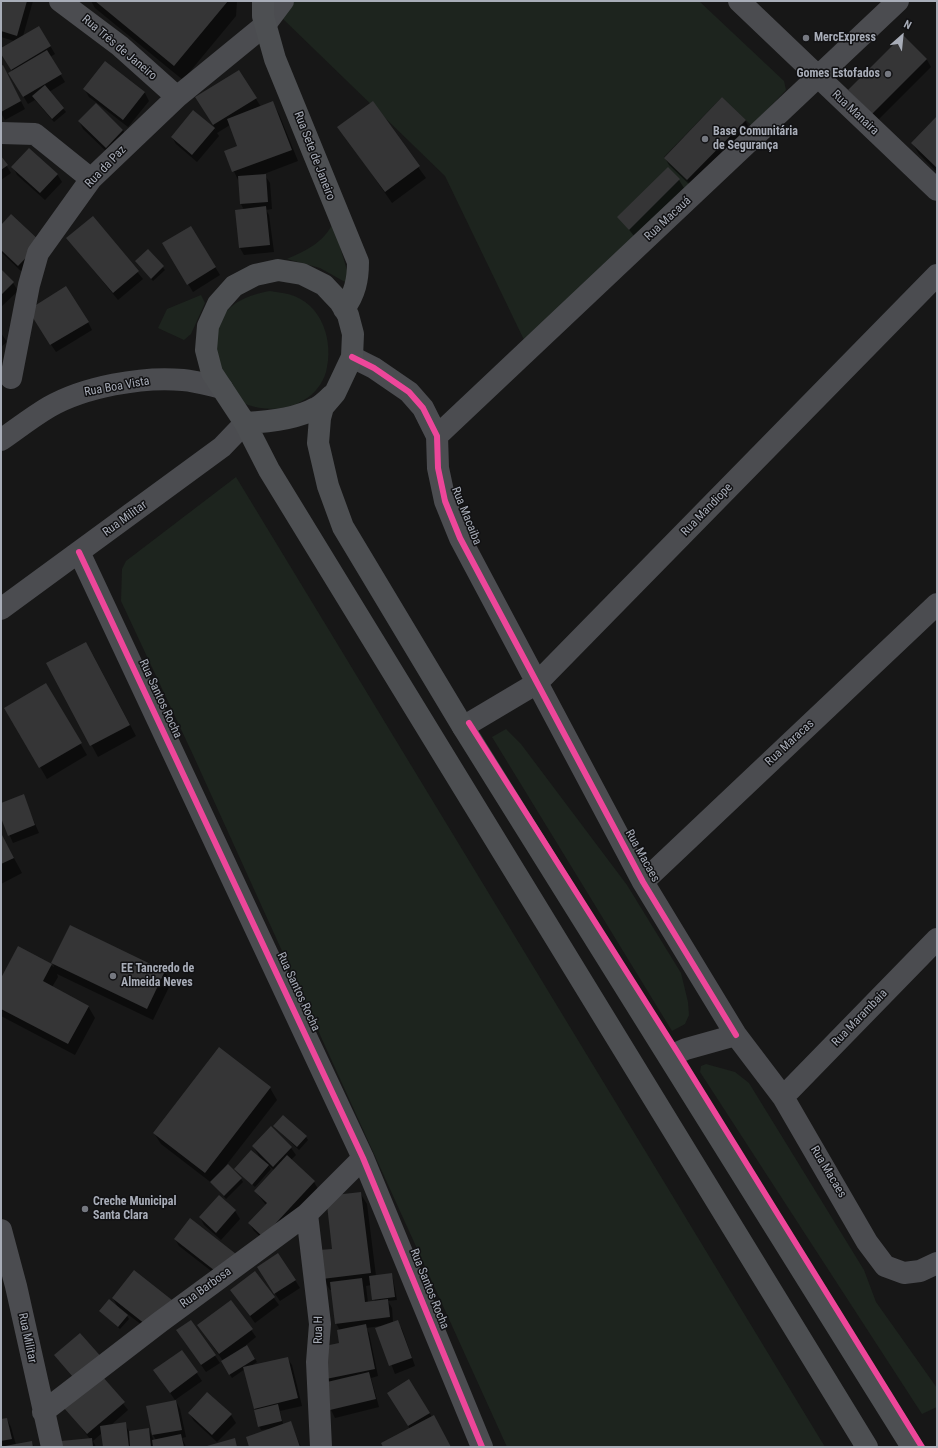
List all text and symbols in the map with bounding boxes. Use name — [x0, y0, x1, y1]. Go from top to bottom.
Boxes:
street label: Rua Três de Janeiro — [79, 12, 159, 84]
north arrow — [882, 16, 922, 56]
text: N — [902, 18, 914, 32]
place label: MercExpress — [814, 31, 876, 45]
marker: MercExpress — [801, 33, 811, 43]
place label: Gomes Estofados — [796, 67, 880, 81]
marker: Gomes Estofados — [883, 69, 893, 79]
street label: Rua Manaira — [829, 88, 881, 138]
street label: Rua Sete de Janeiro — [290, 110, 338, 202]
place label: Base Comunitária de Segurança — [713, 125, 798, 153]
marker: Base Comunitária de Segurança — [700, 134, 710, 144]
street label: Rua da Paz — [83, 143, 129, 191]
street label: Rua Macauá — [642, 194, 694, 244]
street label: Rua Boa Vista — [83, 374, 151, 400]
street label: Rua Mandiope — [678, 481, 736, 539]
street label: Rua Macaiba — [448, 485, 484, 547]
street label: Rua Militar — [100, 498, 150, 540]
street label: Rua Santos Rocha — [135, 657, 185, 741]
street label: Rua Maracas — [763, 717, 817, 769]
street label: Rua Macaes — [622, 827, 662, 885]
street label: Rua Santos Rocha — [273, 950, 323, 1034]
place label: EE Tancredo de Almeida Neves — [121, 962, 194, 990]
marker: EE Tancredo de Almeida Neves — [108, 971, 118, 981]
street label: Rua Marambaia — [829, 986, 891, 1050]
street label: Rua Macaes — [807, 1143, 849, 1201]
place label: Creche Municipal Santa Clara — [93, 1195, 176, 1223]
marker: Creche Municipal Santa Clara — [80, 1204, 90, 1214]
street label: Rua Santos Rocha — [406, 1247, 452, 1331]
street label: Rua Barbosa — [178, 1265, 234, 1311]
street label: Rua Militar — [15, 1312, 39, 1364]
street label: Rua H — [312, 1316, 326, 1344]

